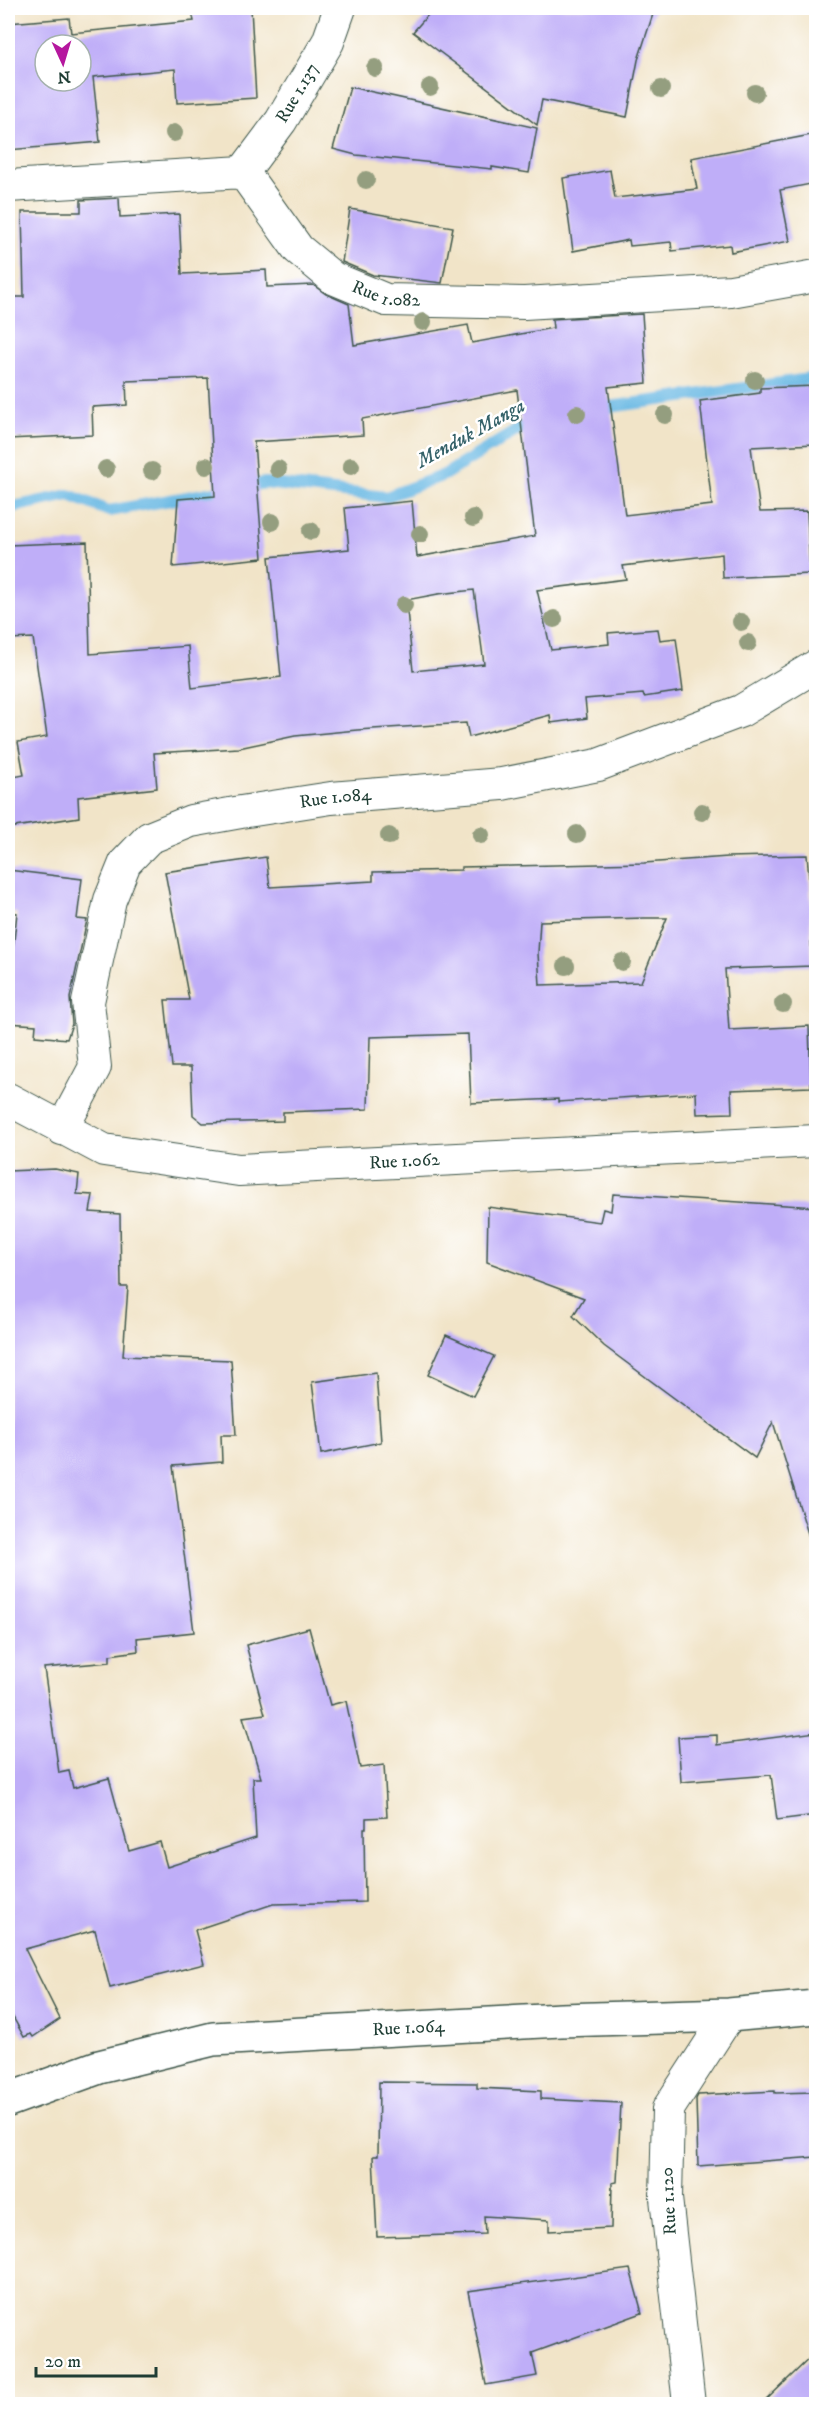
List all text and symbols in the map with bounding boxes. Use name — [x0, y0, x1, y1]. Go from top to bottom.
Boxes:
north arrow — [33, 33, 93, 93]
street label: Rue 1.137 — [271, 59, 324, 127]
text: N — [57, 67, 71, 87]
street label: Rue 1.082 — [348, 276, 421, 312]
water label: Menduk Manga — [411, 394, 530, 475]
street label: Rue 1.084 — [298, 784, 373, 814]
street label: Rue 1.062 — [369, 1149, 441, 1174]
street label: Rue 1.064 — [372, 2015, 446, 2041]
street label: Rue 1.120 — [656, 2166, 682, 2236]
scale bar — [36, 2340, 156, 2378]
text: 20 m — [45, 2351, 81, 2373]

